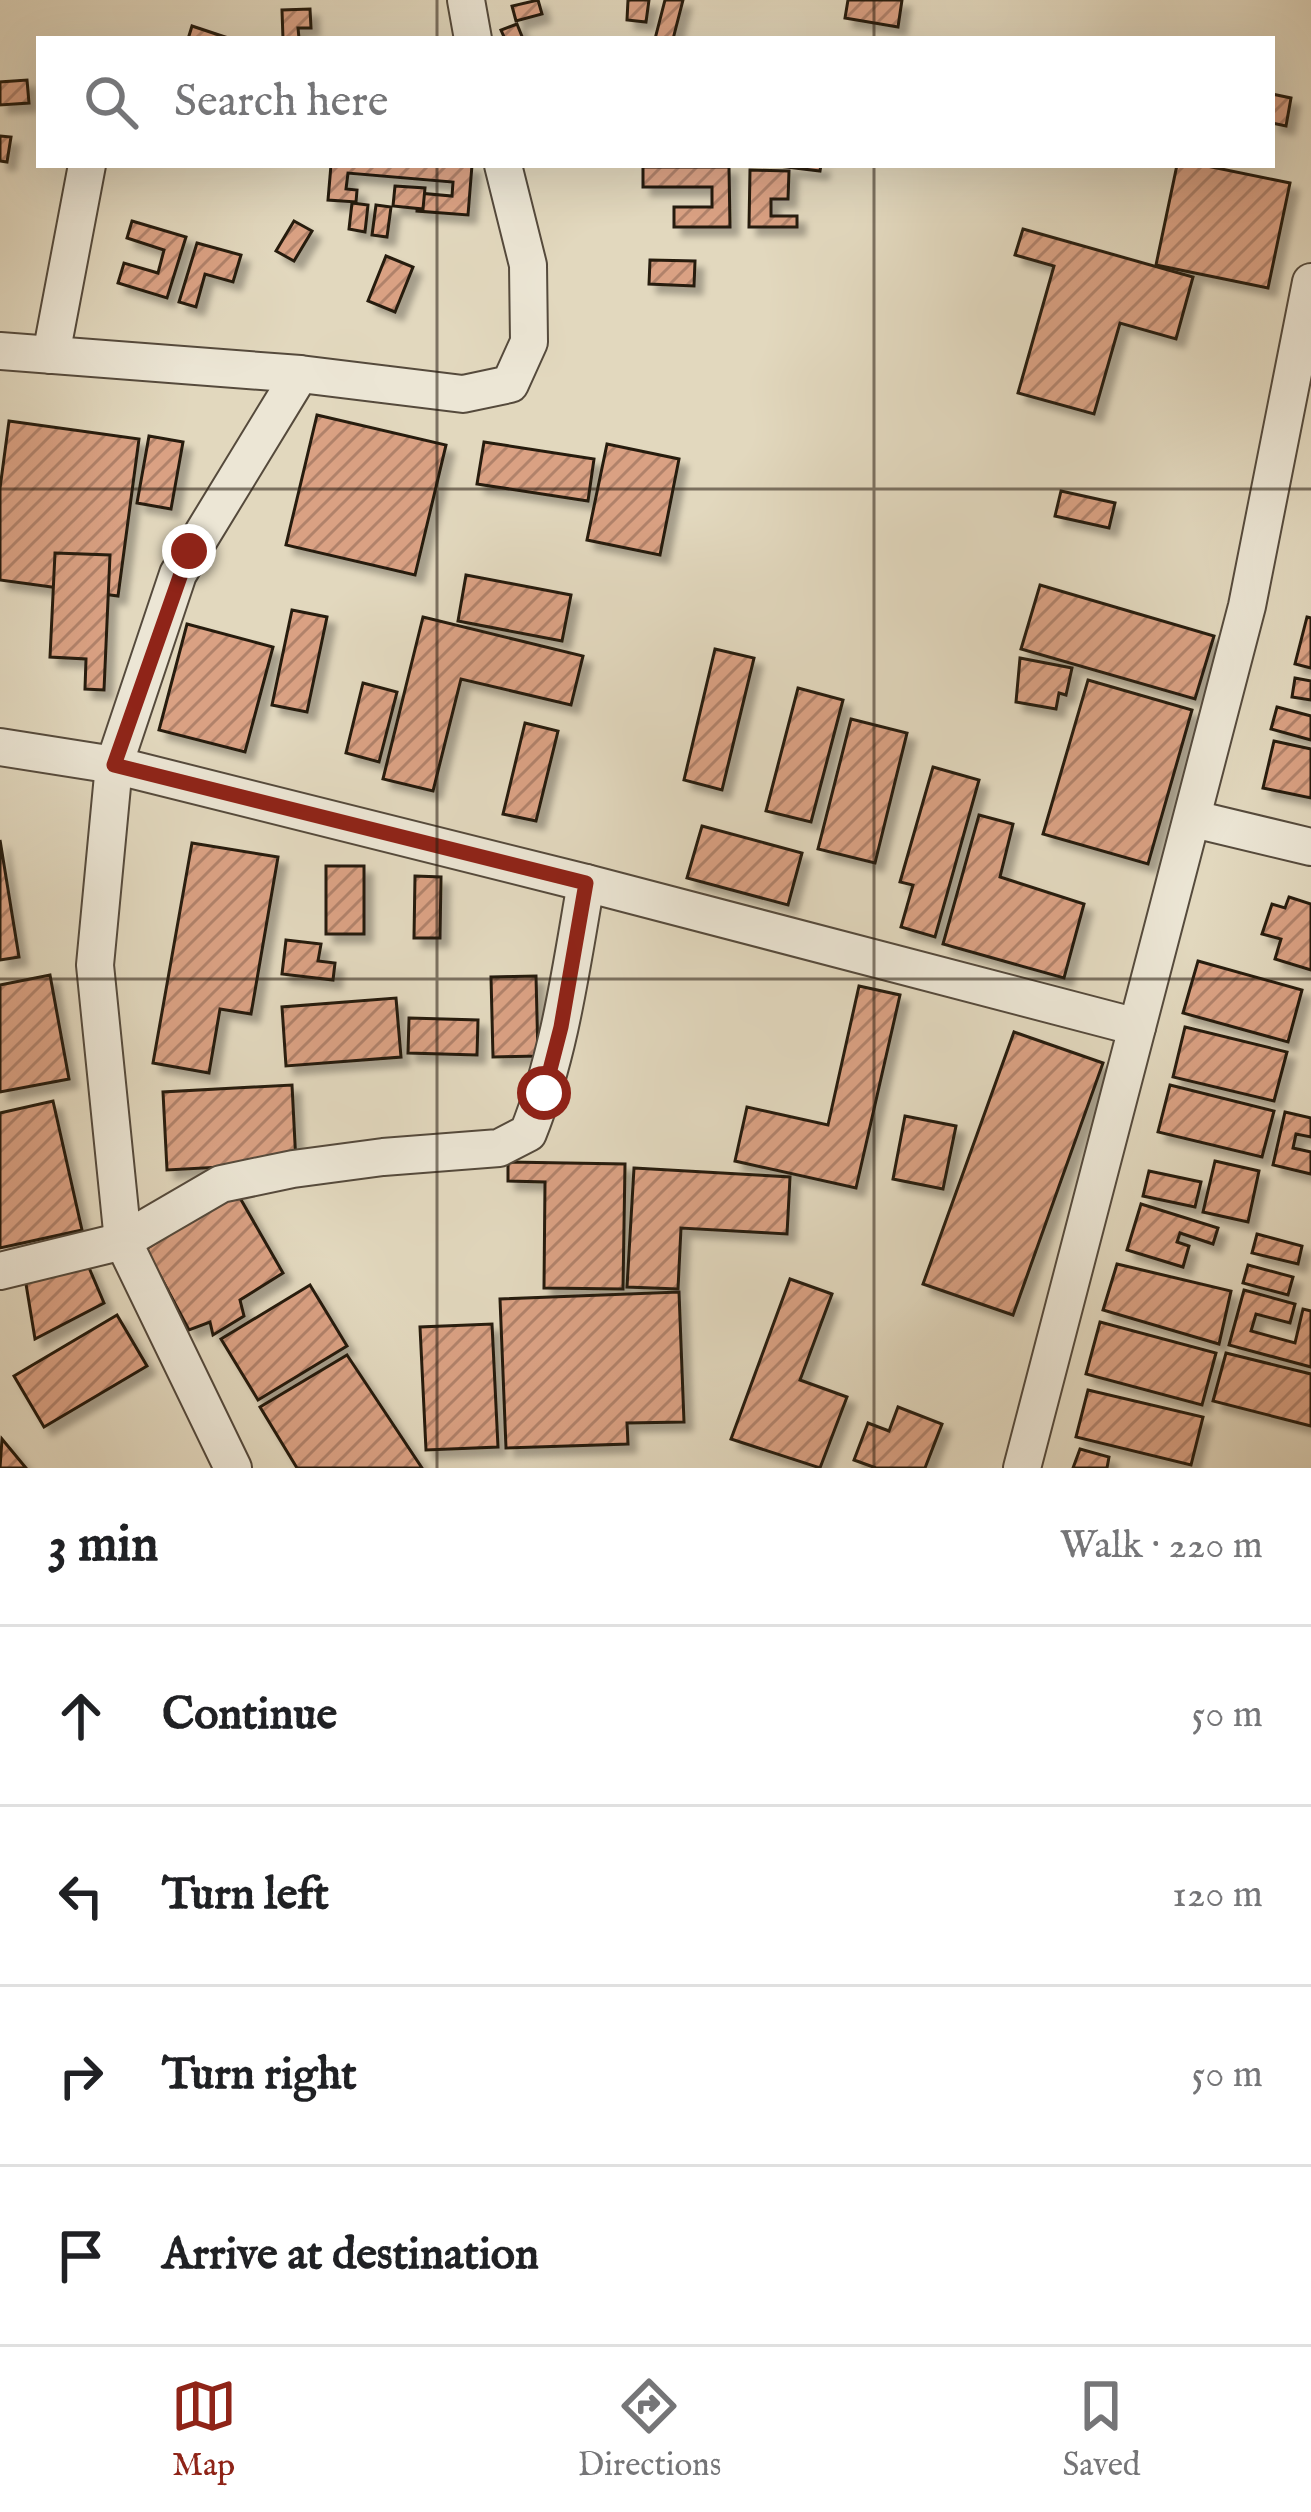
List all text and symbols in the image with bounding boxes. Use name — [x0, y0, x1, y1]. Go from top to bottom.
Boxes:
search box — [36, 36, 1275, 168]
icon: search — [78, 69, 144, 135]
text: Search here — [174, 74, 388, 131]
route end — [162, 524, 216, 578]
route start — [517, 1066, 571, 1120]
text: 3 min — [48, 1514, 158, 1579]
text: Walk · 220 m — [1060, 1522, 1263, 1571]
icon: ahead — [48, 1683, 114, 1749]
text: Continue — [162, 1687, 337, 1744]
text: 50 m — [1191, 1691, 1263, 1740]
icon: left — [48, 1863, 114, 1929]
text: Turn left — [162, 1867, 329, 1924]
text: 120 m — [1172, 1871, 1263, 1920]
icon: right — [48, 2043, 114, 2109]
text: Turn right — [162, 2047, 357, 2104]
text: 50 m — [1191, 2051, 1263, 2100]
icon: arrive — [48, 2223, 114, 2289]
text: Arrive at destination — [162, 2227, 539, 2284]
tab: Map — [171, 2373, 237, 2487]
tab: Directions — [578, 2373, 721, 2487]
tab: Saved — [1062, 2373, 1140, 2487]

